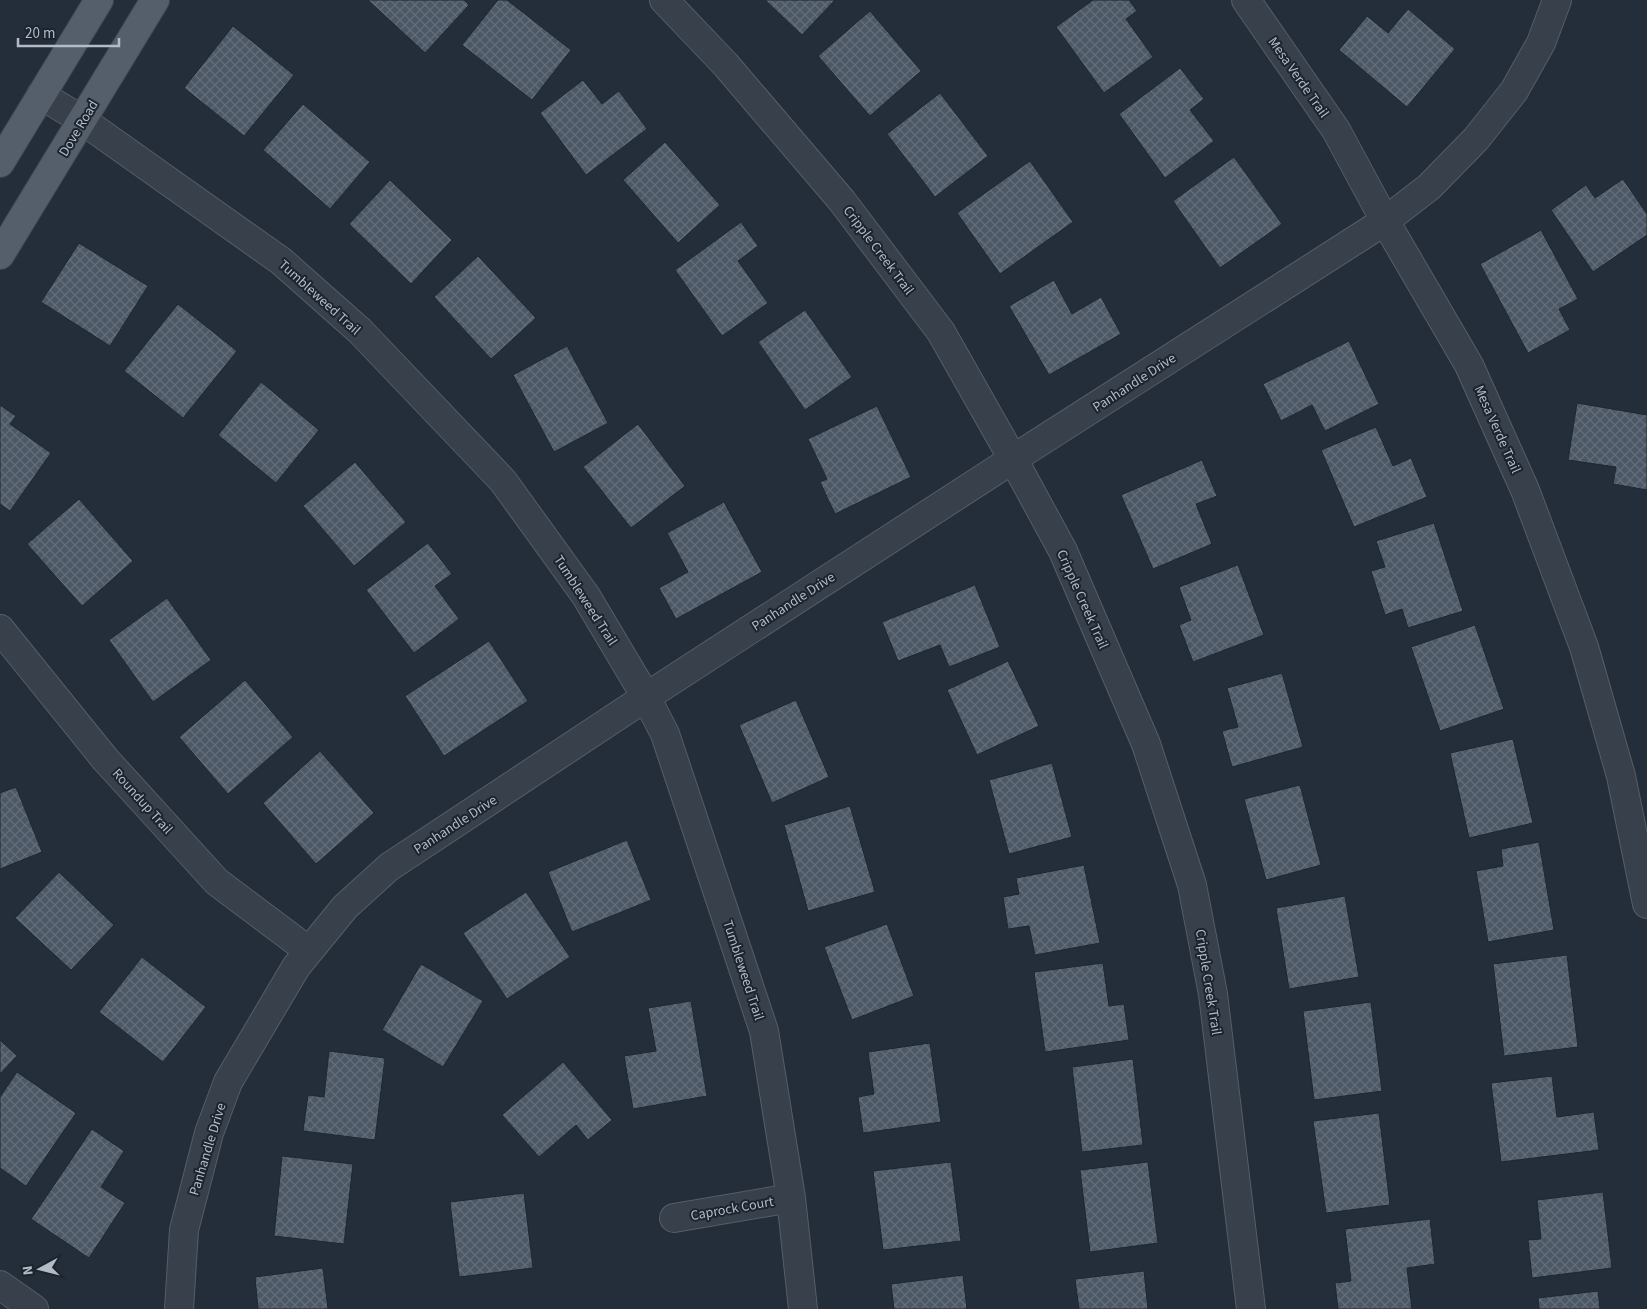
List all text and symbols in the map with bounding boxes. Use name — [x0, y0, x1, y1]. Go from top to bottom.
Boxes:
scale bar — [18, 15, 119, 47]
text: 20 m — [25, 23, 55, 44]
street label: Mesa Verde Trail — [1263, 33, 1334, 122]
street label: Dove Road — [54, 97, 104, 160]
street label: Cripple Creek Trail — [838, 202, 919, 300]
street label: Tumbleweed Trail — [274, 255, 365, 340]
street label: Panhandle Drive — [1089, 348, 1180, 417]
street label: Mesa Verde Trail — [1469, 382, 1526, 477]
street label: Cripple Creek Trail — [1051, 546, 1113, 653]
street label: Tumbleweed Trail — [548, 551, 622, 650]
street label: Panhandle Drive — [748, 567, 839, 636]
street label: Roundup Trail — [107, 764, 177, 839]
street label: Panhandle Drive — [410, 790, 501, 859]
street label: Tumbleweed Trail — [717, 918, 769, 1023]
street label: Cripple Creek Trail — [1190, 928, 1226, 1037]
street label: Panhandle Drive — [184, 1101, 232, 1198]
street label: Caprock Court — [689, 1192, 776, 1226]
north arrow — [15, 1244, 65, 1294]
text: N — [18, 1265, 39, 1276]

